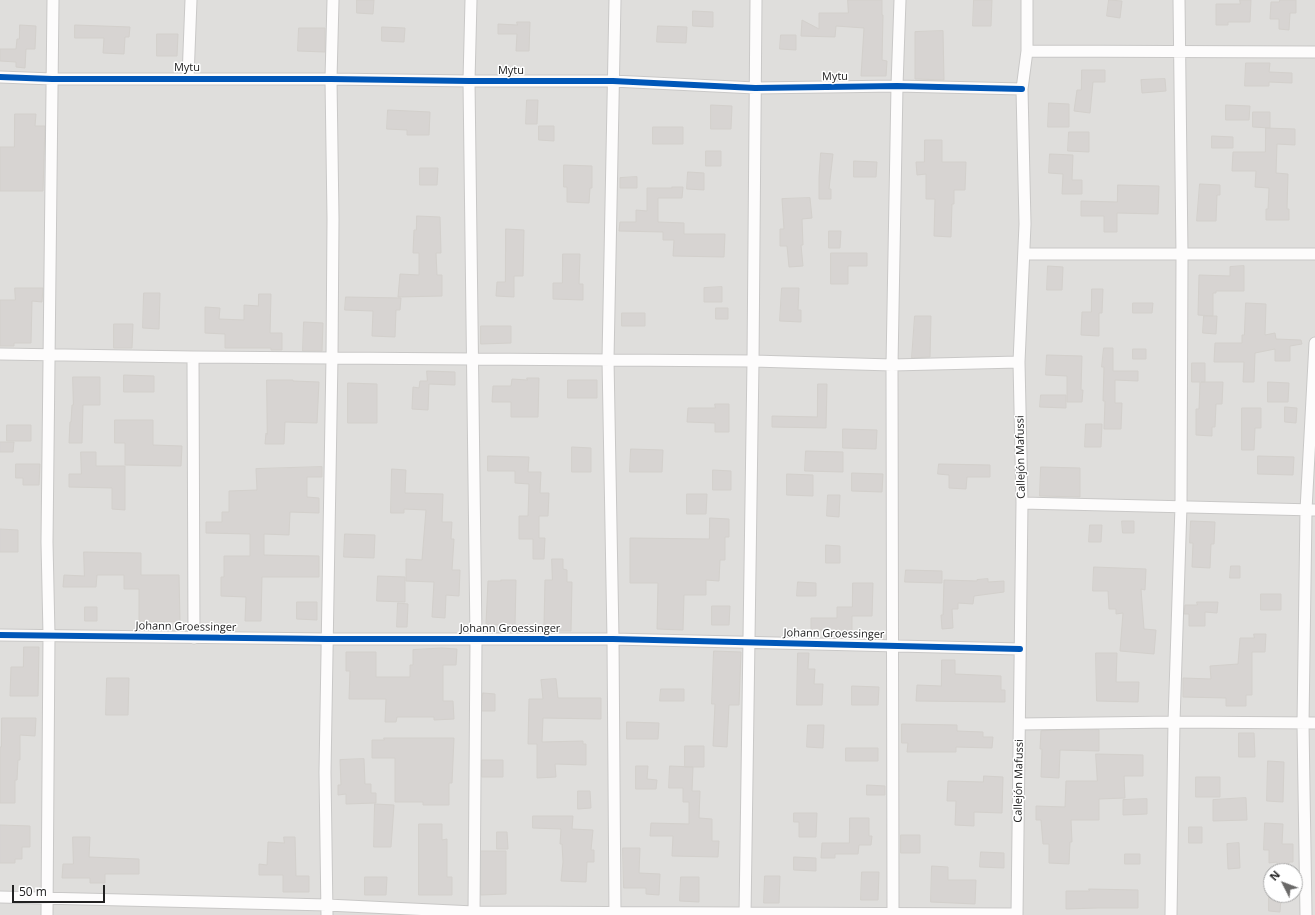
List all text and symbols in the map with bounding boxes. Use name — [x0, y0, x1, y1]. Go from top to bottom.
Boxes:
street label: Mytu — [174, 61, 200, 75]
street label: Mytu — [498, 64, 524, 78]
street label: Mytu — [822, 70, 848, 84]
street label: Callejón Mafussi — [1014, 415, 1028, 499]
street label: Johann Groessinger — [136, 620, 236, 634]
street label: Johann Groessinger — [460, 622, 560, 636]
street label: Johann Groessinger — [784, 627, 884, 641]
street label: Callejón Mafussi — [1012, 739, 1026, 823]
north arrow — [1263, 863, 1303, 903]
text: N — [1266, 867, 1283, 884]
scale bar — [14, 877, 107, 903]
text: 50 m — [19, 883, 47, 900]

